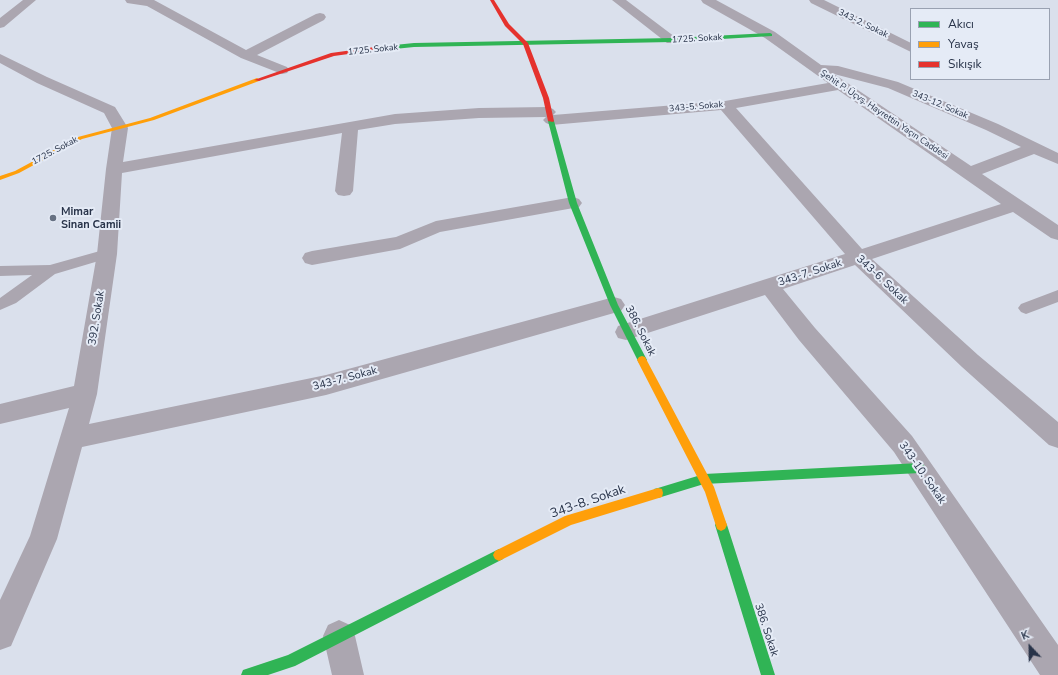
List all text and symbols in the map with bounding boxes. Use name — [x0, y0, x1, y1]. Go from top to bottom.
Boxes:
street label: 343-2. Sokak — [836, 7, 890, 41]
legend — [910, 8, 1050, 80]
text: Akıcı — [948, 16, 974, 32]
street label: 1725. Sokak — [672, 32, 722, 46]
text: Yavaş — [948, 36, 979, 52]
street label: 1725. Sokak — [347, 42, 399, 58]
text: Sıkışık — [948, 56, 982, 72]
street label: Şehit P. Üçvş. Hayrettin Yaçın Caddesi — [818, 68, 950, 162]
street label: 343-12. Sokak — [911, 88, 969, 122]
street label: 343-5. Sokak — [669, 99, 723, 115]
street label: 1725. Sokak — [30, 134, 80, 168]
place label: Mimar Sinan Camii — [61, 205, 121, 231]
marker: Mimar Sinan Camii — [48, 213, 58, 223]
street label: 343-6. Sokak — [853, 253, 911, 307]
street label: 343-7. Sokak — [777, 257, 843, 289]
street label: 392. Sokak — [86, 290, 108, 346]
street label: 386. Sokak — [622, 304, 658, 358]
street label: 343-7. Sokak — [311, 364, 379, 394]
street label: 343-10. Sokak — [896, 439, 948, 507]
street label: 343-8. Sokak — [549, 482, 627, 522]
street label: 386. Sokak — [751, 602, 781, 658]
north arrow — [1010, 627, 1050, 667]
text: K — [1019, 627, 1032, 644]

